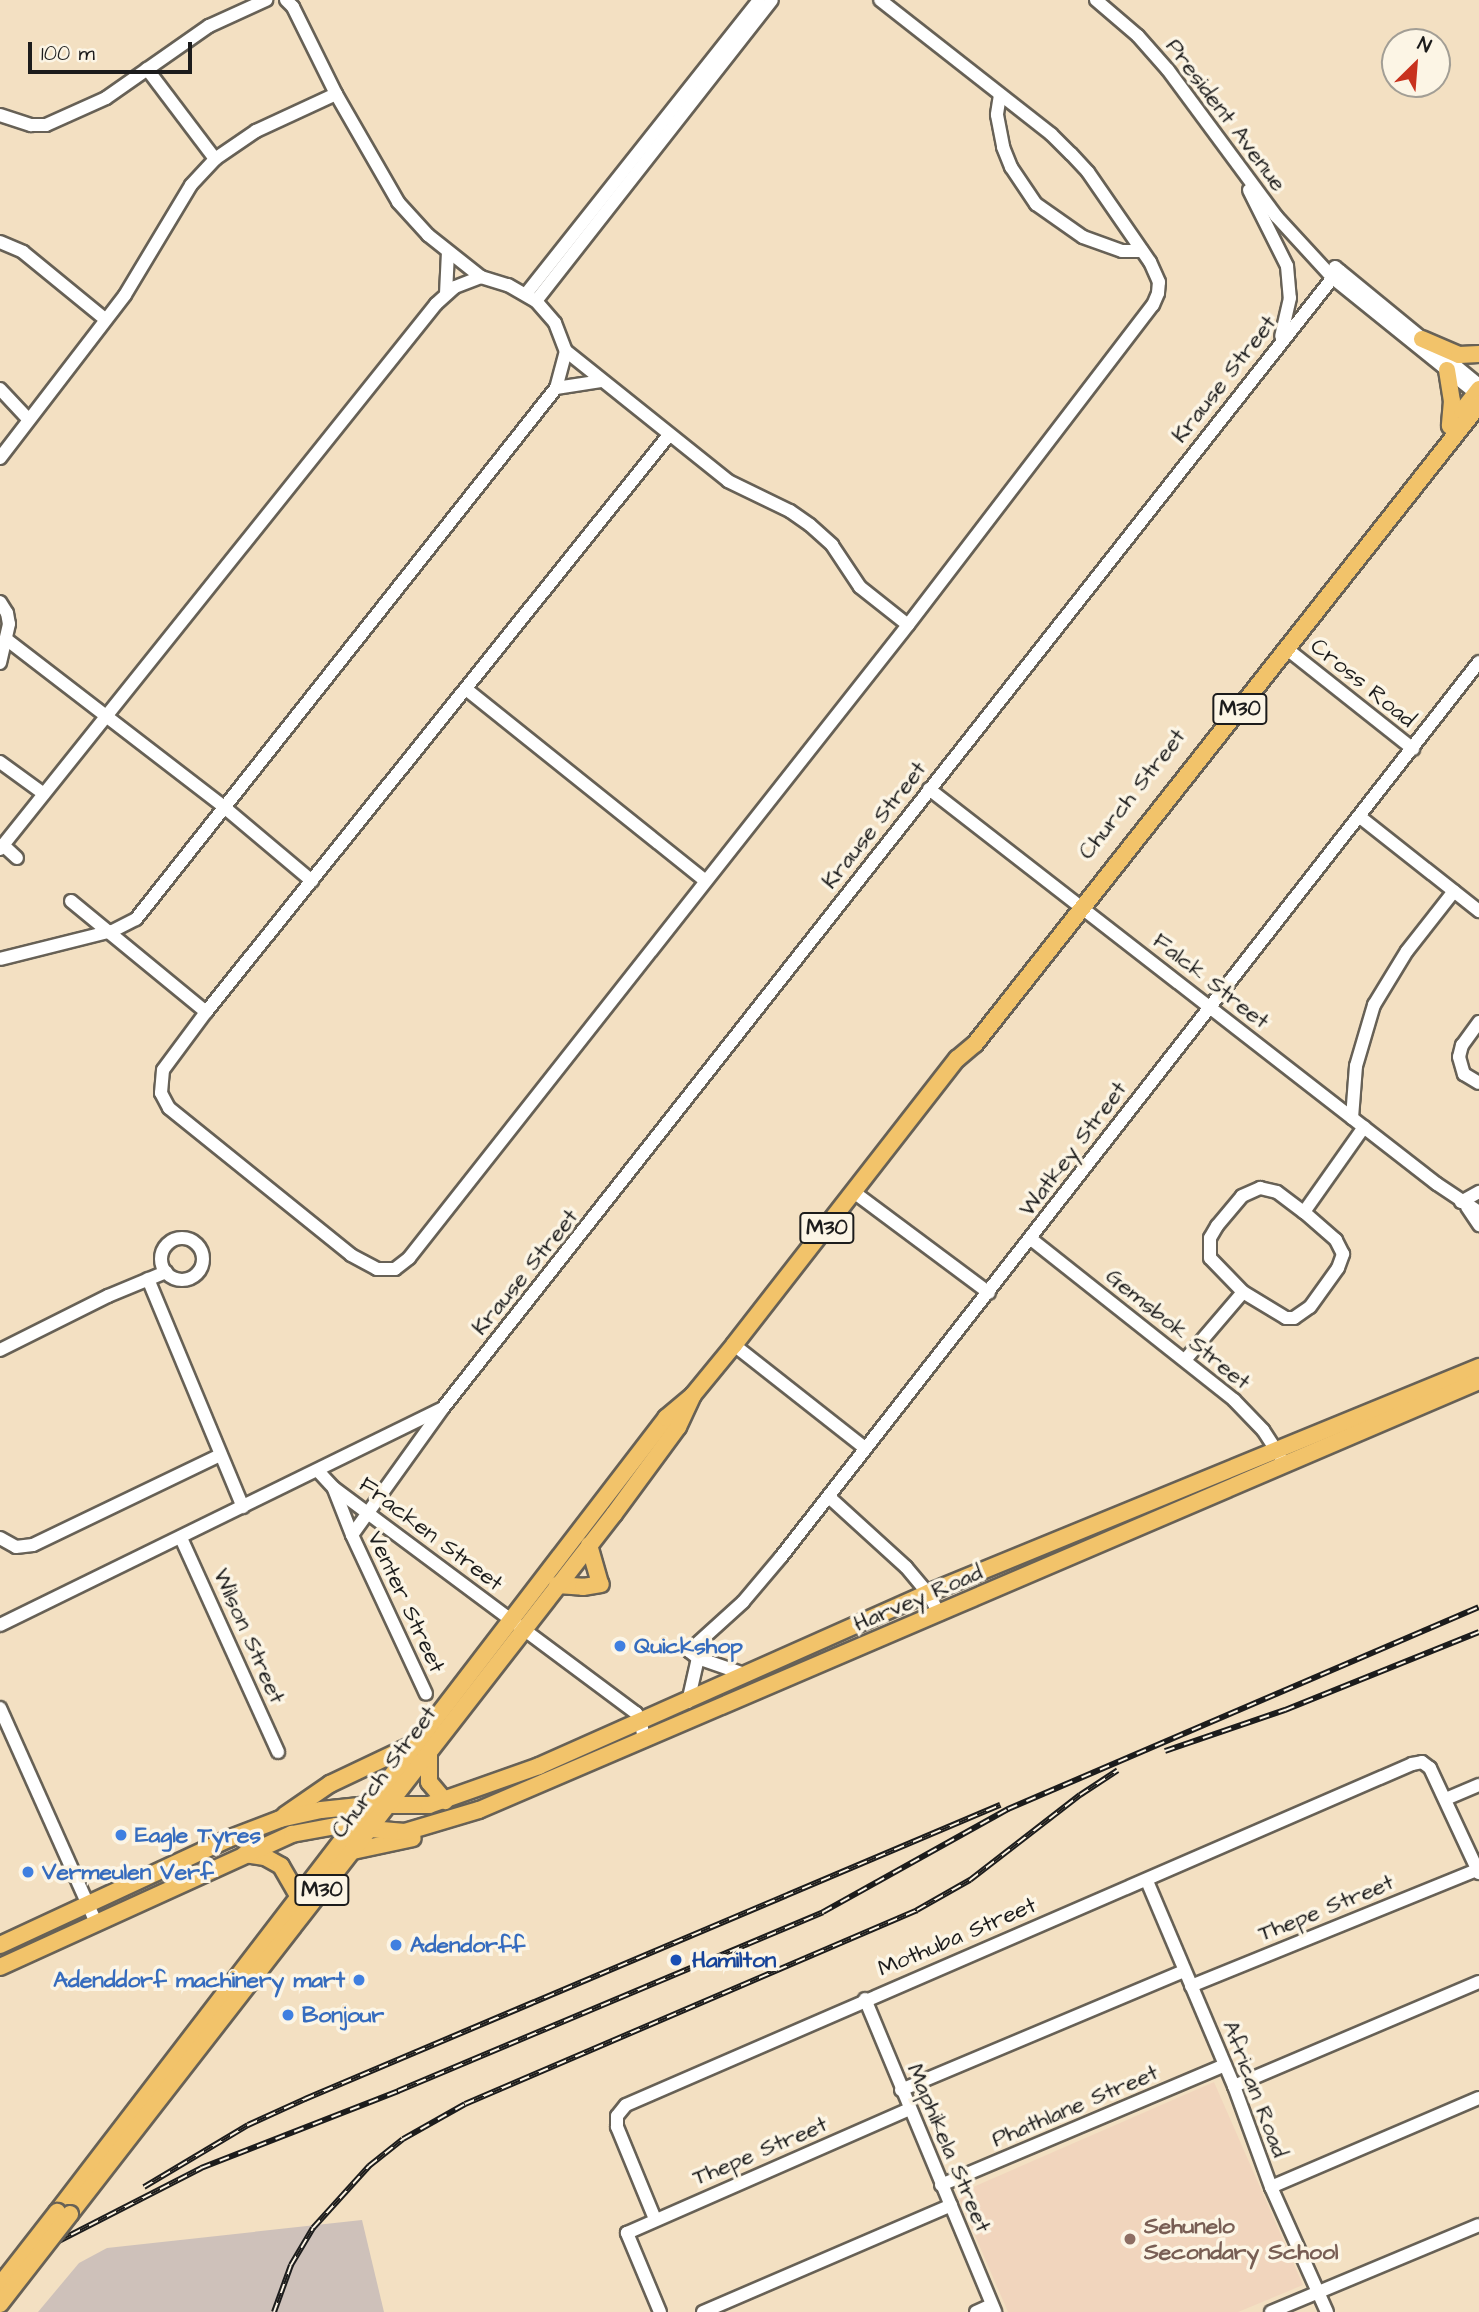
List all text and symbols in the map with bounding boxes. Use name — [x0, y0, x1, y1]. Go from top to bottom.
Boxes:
scale bar — [32, 28, 196, 72]
north arrow — [1381, 28, 1451, 98]
text: N — [1413, 31, 1435, 60]
street label: President Avenue — [1160, 33, 1292, 197]
text: 100 m — [41, 39, 95, 68]
street label: Krause Street — [1166, 310, 1282, 448]
street label: Cross Road — [1305, 632, 1421, 734]
road number: M30 — [1212, 692, 1268, 726]
street label: Church Street — [1072, 723, 1192, 865]
street label: Krause Street — [816, 756, 932, 894]
street label: Falck Street — [1147, 927, 1275, 1035]
street label: Watkey Street — [1013, 1076, 1133, 1222]
street label: Krause Street — [466, 1203, 584, 1341]
road number: M30 — [799, 1210, 855, 1246]
street label: Gemsbok Street — [1100, 1262, 1256, 1396]
street label: Fracken Street — [354, 1471, 508, 1597]
street label: Venter Street — [361, 1527, 451, 1677]
street label: Harvey Road — [849, 1558, 987, 1638]
street label: Wilson Street — [207, 1564, 291, 1708]
place label: Quickshop — [634, 1632, 743, 1660]
marker: Quickshop — [612, 1638, 628, 1654]
street label: Church Street — [325, 1701, 443, 1843]
place label: Eagle Tyres — [135, 1821, 261, 1849]
marker: Eagle Tyres — [113, 1827, 129, 1843]
place label: Vermeulen Verf — [42, 1858, 214, 1886]
marker: Vermeulen Verf — [20, 1864, 36, 1880]
street label: Thepe Street — [1254, 1868, 1398, 1948]
road number: M30 — [294, 1872, 350, 1908]
street label: Mothuba Street — [874, 1891, 1040, 1983]
place label: Adendorff — [410, 1931, 525, 1959]
marker: Adendorff — [388, 1937, 404, 1953]
place label: Hamilton — [692, 1946, 776, 1974]
marker: Hamilton — [666, 1950, 686, 1970]
place label: Adenddorf machinery mart — [53, 1966, 345, 1994]
marker: Adenddorf machinery mart — [351, 1972, 367, 1988]
place label: Bonjour — [302, 2001, 384, 2029]
marker: Bonjour — [280, 2007, 296, 2023]
street label: African Road — [1216, 2017, 1294, 2161]
street label: Phathlane Street — [988, 2059, 1162, 2153]
street label: Maphikela Street — [901, 2060, 997, 2236]
street label: Thepe Street — [689, 2110, 831, 2192]
place label: Sehunelo Secondary School — [1144, 2212, 1338, 2266]
marker: Sehunelo Secondary School — [1122, 2231, 1138, 2247]

